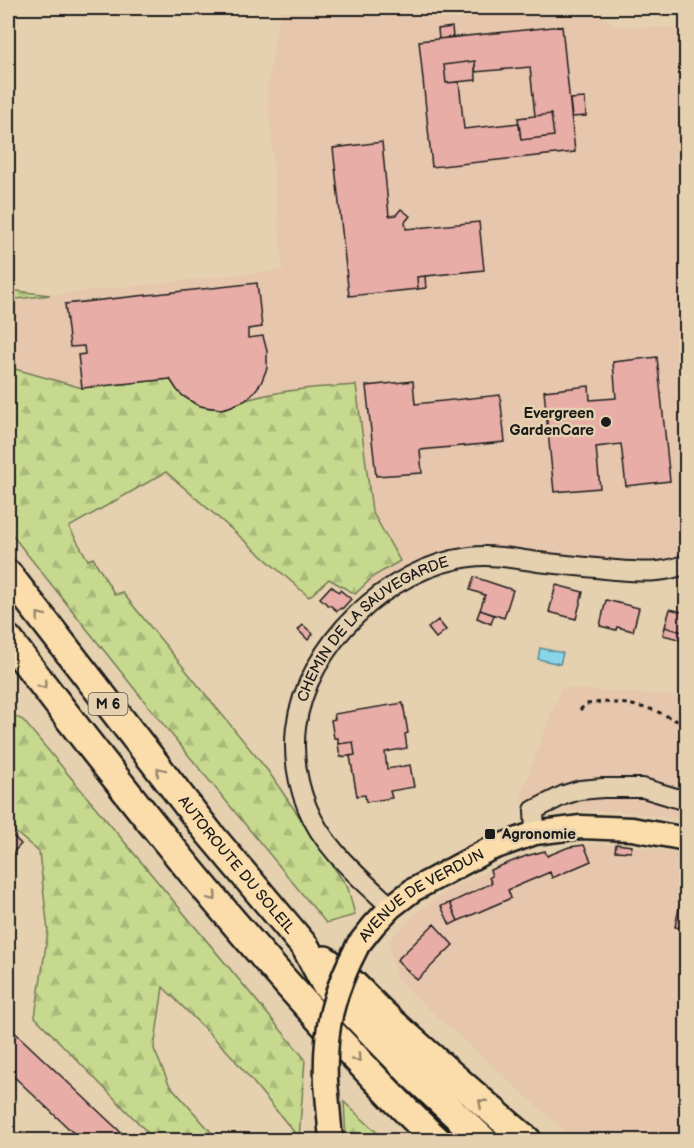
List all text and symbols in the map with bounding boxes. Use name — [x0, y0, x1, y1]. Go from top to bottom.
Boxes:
place label: Evergreen GardenCare — [509, 404, 594, 440]
marker: Evergreen GardenCare — [599, 415, 613, 429]
street label: CHEMIN DE LA SAUVEGARDE — [293, 552, 451, 704]
one-way arrow — [37, 612, 48, 623]
one-way arrow — [36, 679, 47, 690]
road number: M 6 — [88, 693, 128, 715]
one-way arrow — [156, 766, 167, 777]
street label: AUTOROUTE DU SOLEIL — [174, 792, 300, 938]
place label: Agronomie — [501, 825, 576, 844]
marker: Agronomie — [483, 827, 497, 841]
street label: AVENUE DE VERDUN — [355, 844, 487, 946]
one-way arrow — [206, 890, 217, 901]
one-way arrow — [350, 1052, 361, 1062]
one-way arrow — [478, 1099, 489, 1110]

